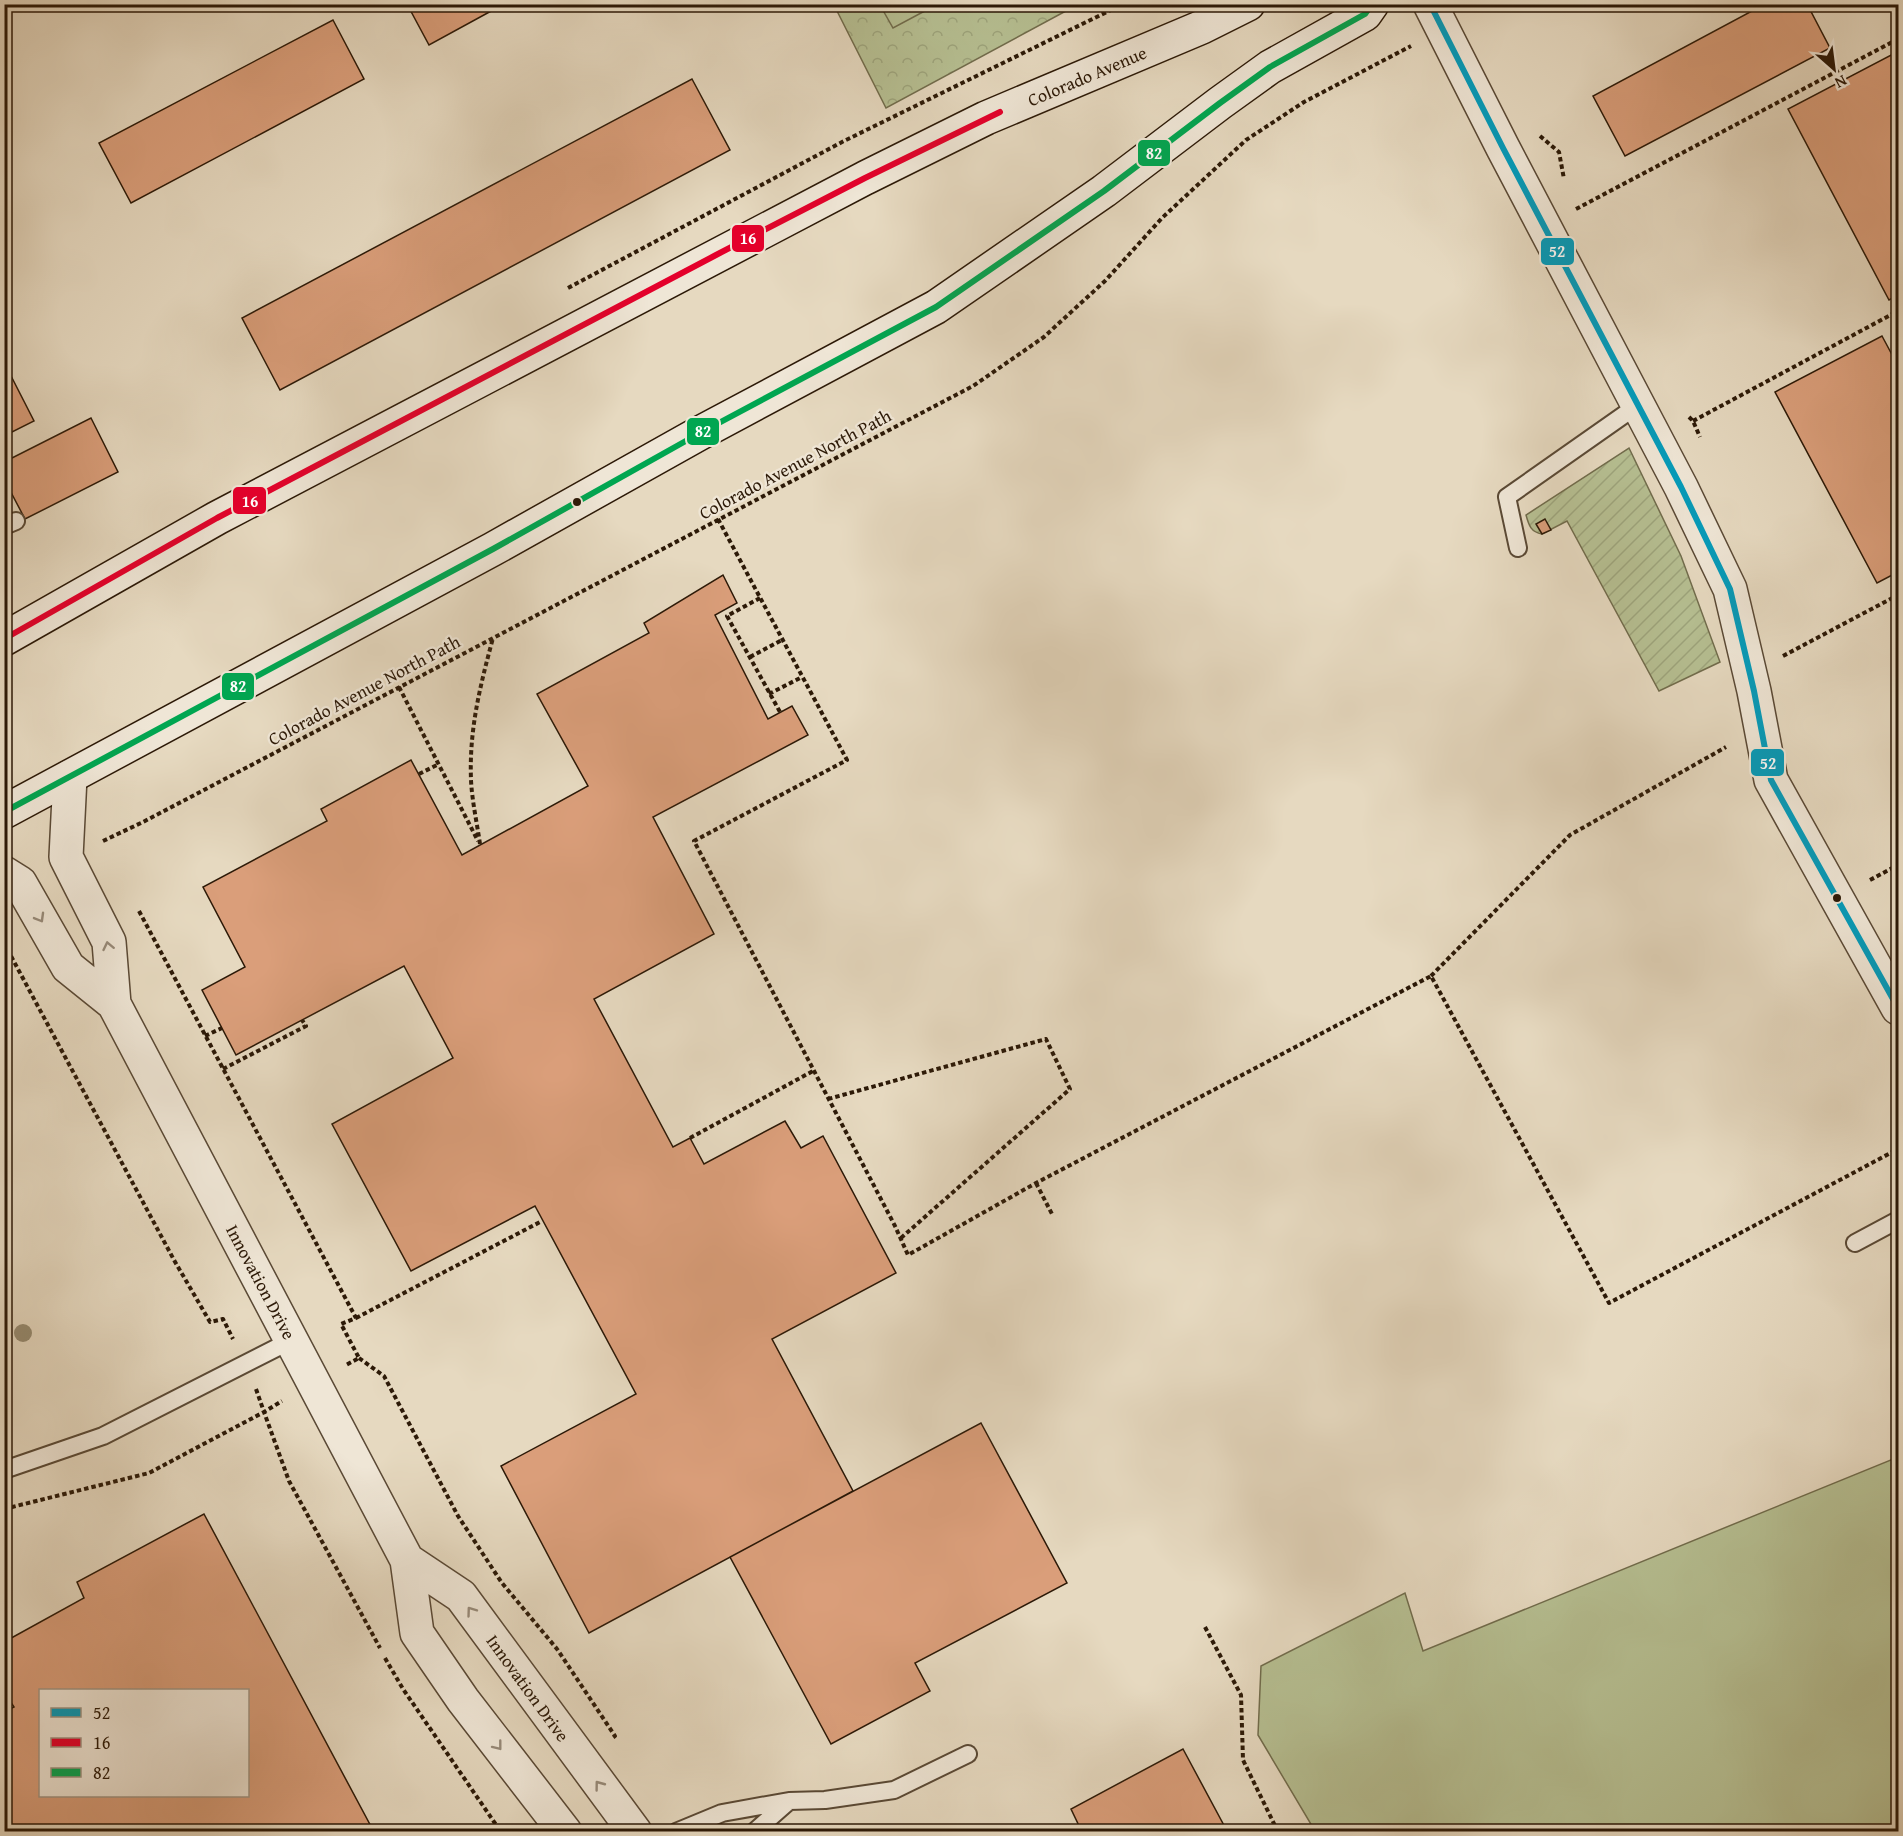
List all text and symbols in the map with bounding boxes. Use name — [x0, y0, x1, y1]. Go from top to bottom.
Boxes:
street label: Colorado Avenue — [1023, 39, 1151, 113]
north arrow — [1804, 39, 1864, 99]
text: N — [1830, 69, 1851, 95]
line badge: 82 — [1137, 139, 1171, 167]
text: 82 — [1146, 141, 1162, 165]
line badge: 16 — [731, 224, 765, 253]
text: 16 — [740, 226, 756, 250]
line badge: 52 — [1540, 237, 1575, 266]
text: 52 — [1549, 239, 1565, 263]
street label: Colorado Avenue North Path — [694, 402, 896, 526]
line badge: 82 — [686, 417, 720, 446]
text: 82 — [695, 419, 711, 443]
line badge: 16 — [232, 486, 267, 515]
text: 16 — [242, 489, 258, 513]
unlabelled marker — [571, 496, 583, 508]
street label: Colorado Avenue North Path — [263, 628, 465, 752]
line badge: 82 — [221, 672, 255, 701]
text: 82 — [230, 674, 246, 698]
line badge: 52 — [1750, 748, 1785, 777]
text: 52 — [1760, 751, 1776, 775]
unlabelled marker — [1831, 892, 1843, 904]
one-way arrow — [33, 912, 44, 922]
one-way arrow — [102, 941, 115, 951]
street label: Innovation Drive — [219, 1220, 303, 1344]
one-way arrow — [468, 1606, 479, 1617]
street label: Innovation Drive — [480, 1629, 576, 1747]
legend — [39, 1689, 249, 1797]
text: 52 — [93, 1699, 110, 1726]
text: 16 — [93, 1729, 110, 1756]
one-way arrow — [491, 1739, 502, 1750]
text: 82 — [93, 1759, 110, 1786]
one-way arrow — [596, 1780, 607, 1791]

